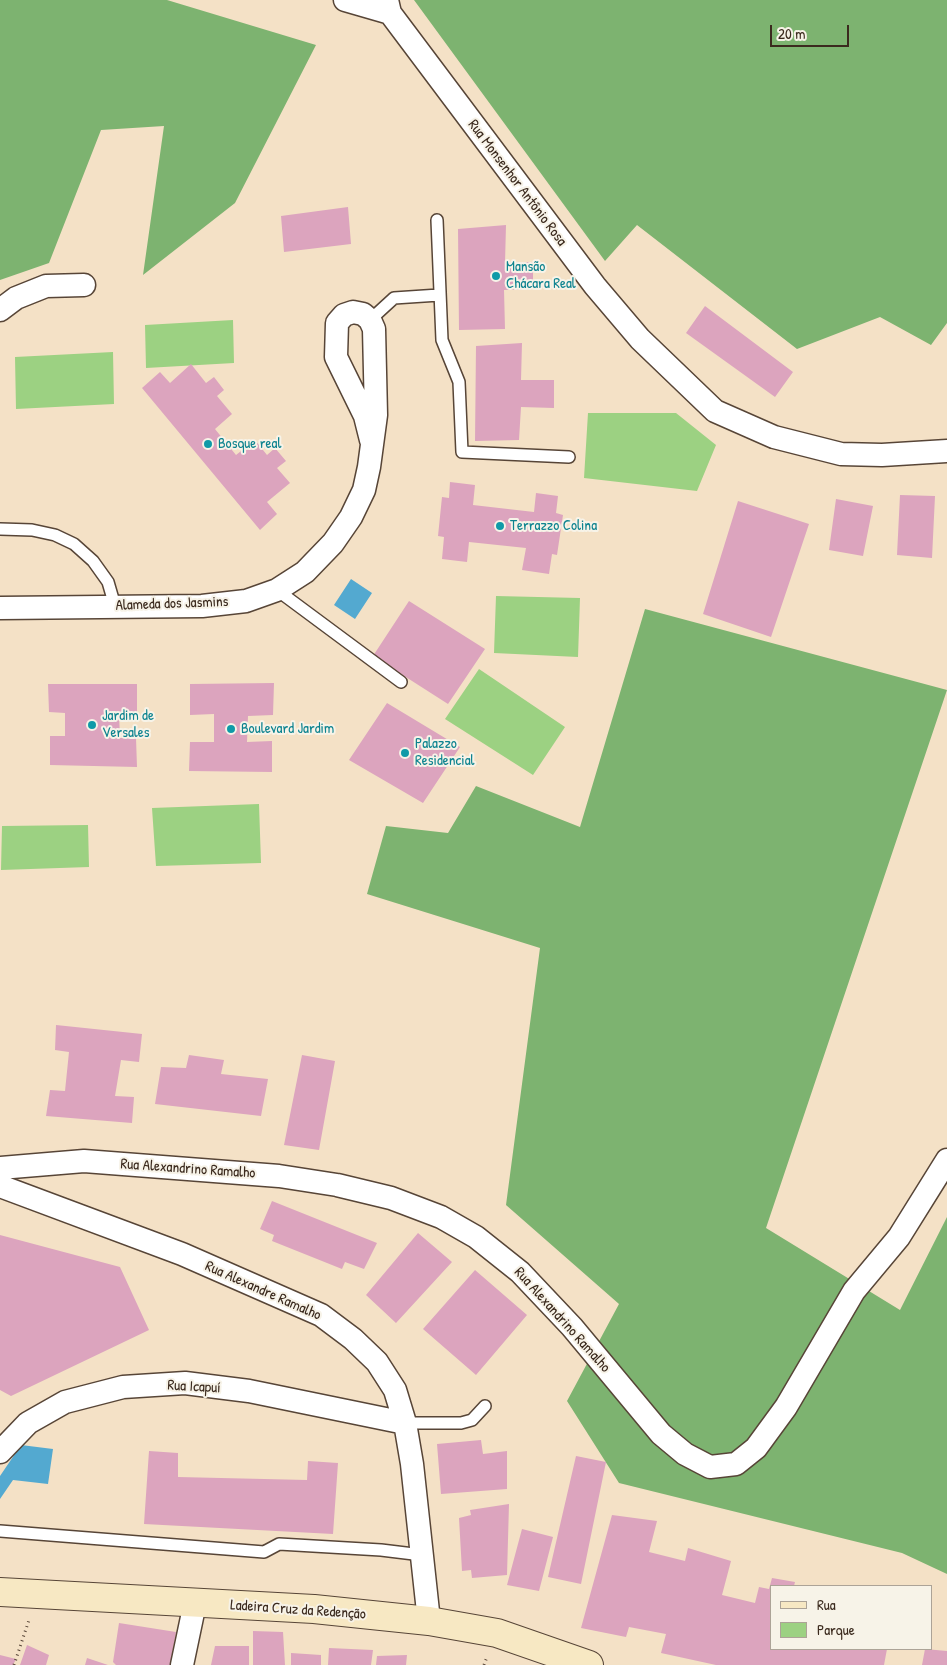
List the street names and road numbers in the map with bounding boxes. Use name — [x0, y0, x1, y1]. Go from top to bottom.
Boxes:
street label: Rua Monsenhor Antônio Rosa — [464, 116, 570, 250]
street label: Alameda dos Jasmins — [115, 593, 229, 615]
street label: Rua Alexandrino Ramalho — [120, 1155, 256, 1183]
street label: Rua Alexandre Ramalho — [202, 1257, 324, 1325]
street label: Rua Alexandrino Ramalho — [510, 1264, 614, 1376]
street label: Rua Icapuí — [167, 1377, 221, 1397]
street label: Ladeira Cruz da Redenção — [230, 1596, 366, 1624]

